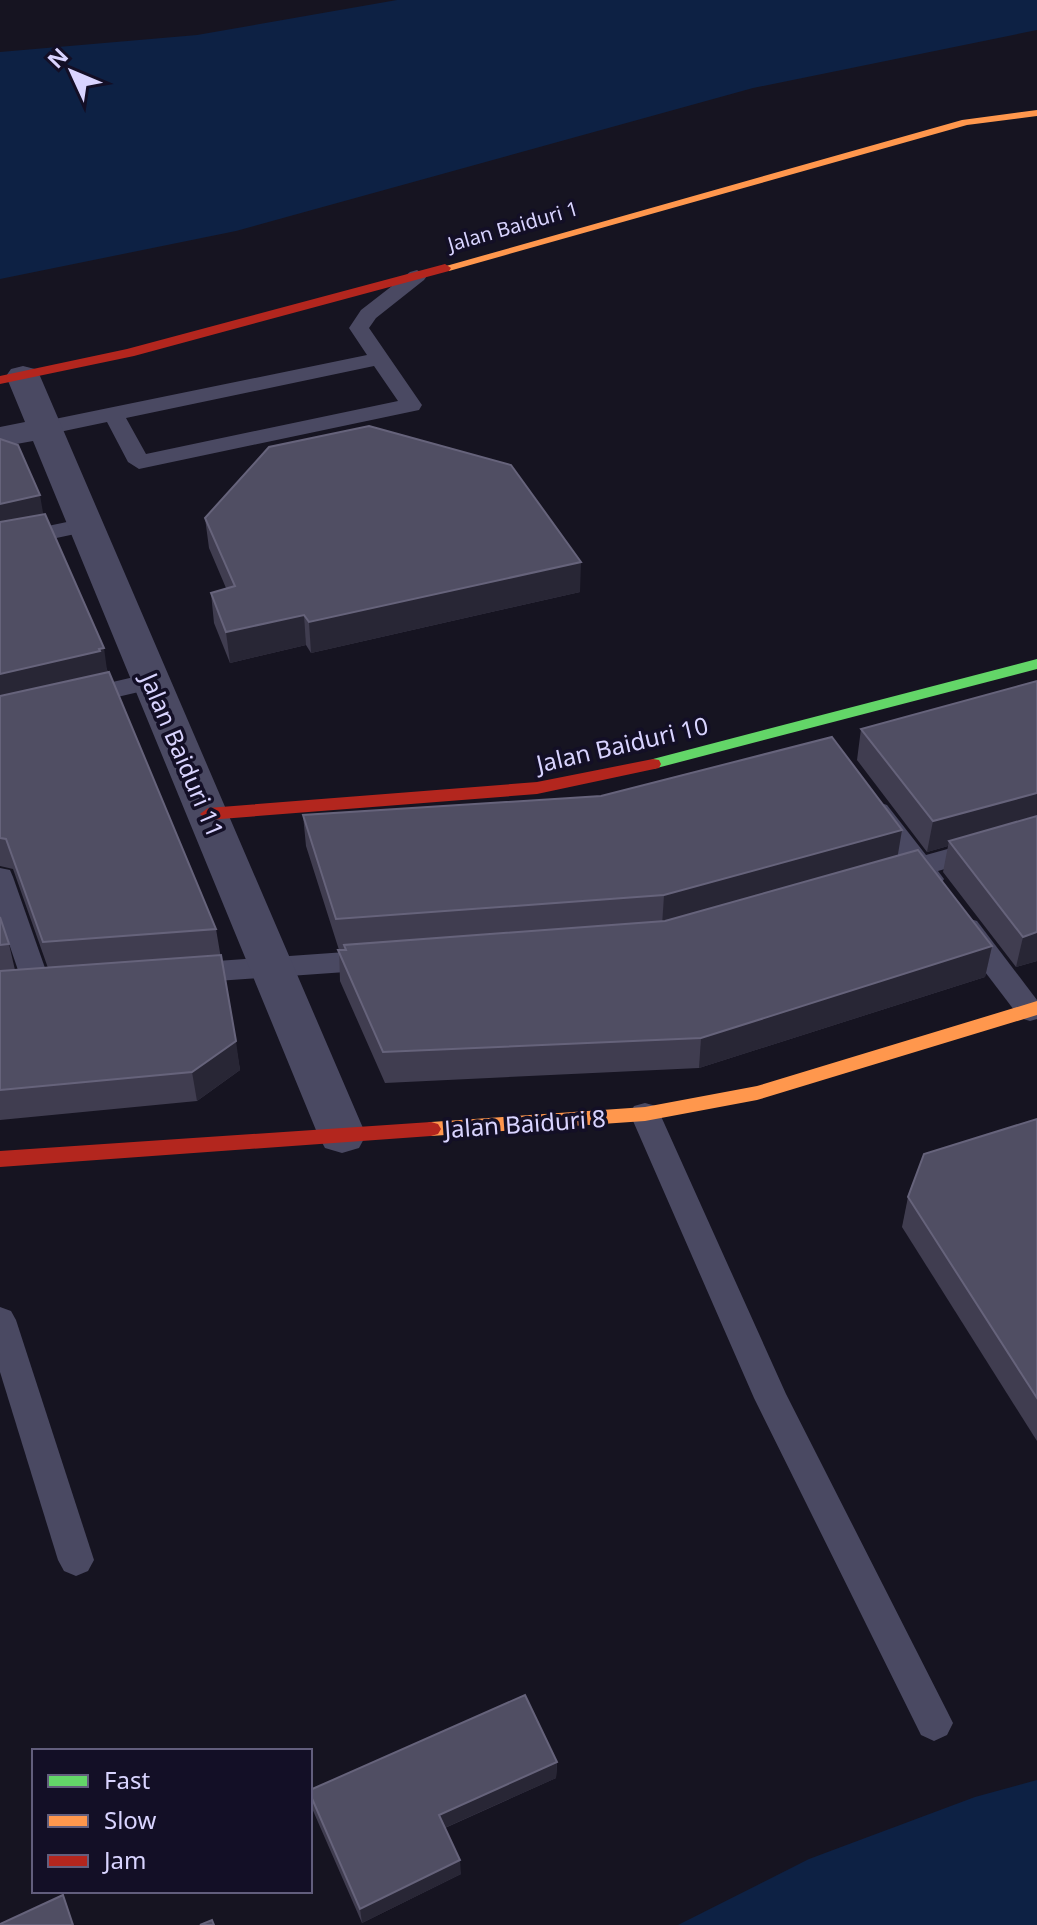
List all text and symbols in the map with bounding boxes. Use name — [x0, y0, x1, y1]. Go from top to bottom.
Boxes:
north arrow — [32, 32, 112, 112]
text: N — [40, 41, 74, 74]
street label: Jalan Baiduri 1 — [443, 194, 581, 258]
street label: Jalan Baiduri 11 — [133, 666, 232, 842]
street label: Jalan Baiduri 10 — [531, 708, 711, 780]
street label: Jalan Baiduri 8 — [441, 1101, 607, 1145]
legend — [32, 1749, 312, 1893]
text: Fast — [104, 1763, 150, 1796]
text: Slow — [104, 1803, 156, 1836]
text: Jam — [102, 1843, 146, 1876]

